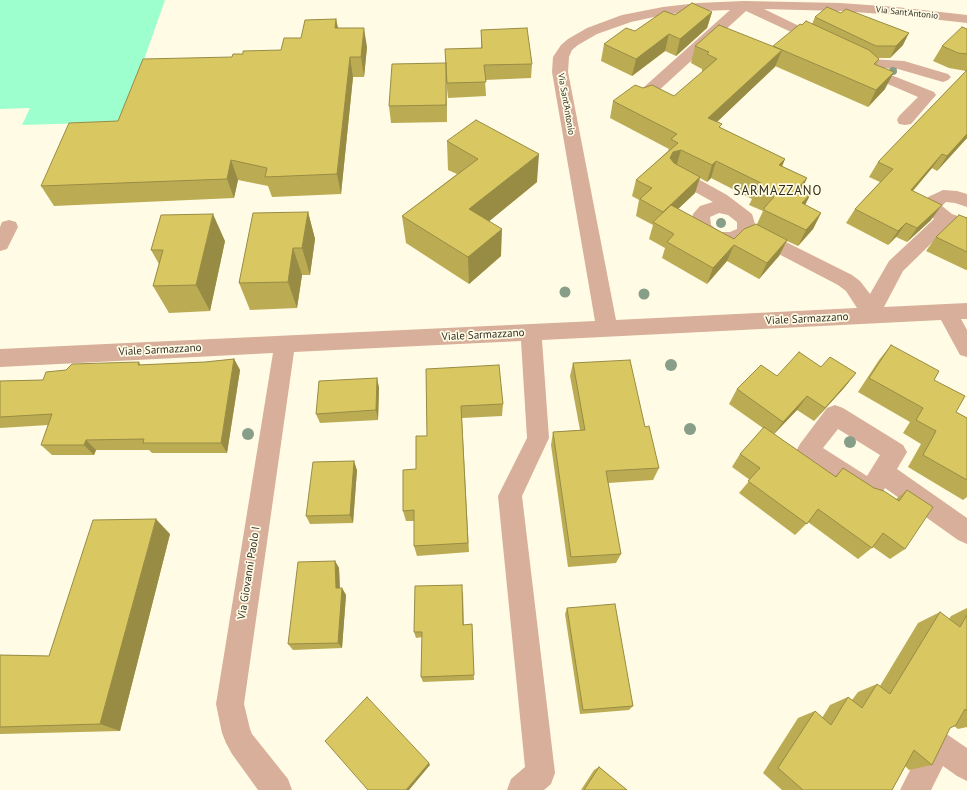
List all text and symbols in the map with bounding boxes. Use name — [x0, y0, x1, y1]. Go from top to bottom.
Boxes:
street label: Via Sant'Antonio — [875, 4, 939, 22]
street label: Via Sant'Antonio — [555, 72, 577, 136]
district label: SARMAZZANO — [734, 183, 822, 199]
street label: Viale Sarmazzano — [765, 310, 849, 328]
street label: Viale Sarmazzano — [441, 326, 525, 344]
street label: Viale Sarmazzano — [118, 341, 202, 359]
street label: Via Giovanni Paolo I — [235, 526, 263, 620]

